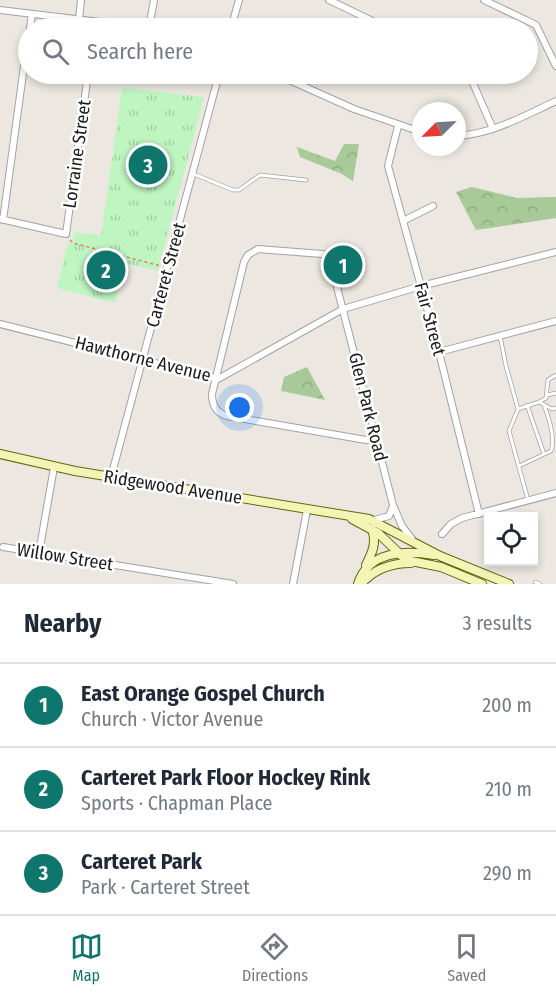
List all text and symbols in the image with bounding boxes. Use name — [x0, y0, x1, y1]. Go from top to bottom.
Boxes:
search box — [18, 18, 538, 84]
icon: search — [39, 35, 72, 68]
text: Search here — [87, 38, 193, 65]
street label: Lorraine Street — [59, 98, 96, 210]
north arrow — [412, 102, 466, 156]
pin: 3 — [128, 142, 168, 188]
street label: Carteret Street — [141, 220, 191, 330]
pin: 1 — [324, 242, 362, 288]
pin: 2 — [86, 248, 126, 292]
street label: Fair Street — [410, 280, 450, 358]
street label: Hawthorne Avenue — [73, 331, 213, 387]
street label: Glen Park Road — [344, 350, 392, 464]
your location — [225, 393, 254, 422]
street label: Ridgewood Avenue — [102, 465, 244, 509]
map controls — [484, 512, 538, 566]
button: locate — [484, 512, 538, 566]
street label: Willow Street — [15, 539, 115, 575]
text: Nearby — [24, 608, 101, 639]
text: 3 results — [463, 611, 532, 635]
text: East Orange Gospel Church — [81, 680, 325, 707]
text: 1 — [39, 693, 48, 717]
text: 200 m — [482, 693, 532, 717]
text: Church · Victor Avenue — [81, 707, 263, 731]
text: Carteret Park Floor Hockey Rink — [81, 764, 370, 791]
text: 2 — [39, 777, 48, 801]
text: 210 m — [485, 777, 532, 801]
text: Sports · Chapman Place — [81, 791, 272, 815]
text: Carteret Park — [81, 848, 202, 875]
text: 3 — [39, 861, 48, 885]
text: 290 m — [483, 861, 532, 885]
text: Park · Carteret Street — [81, 875, 250, 899]
tab: Map — [70, 930, 103, 985]
tab: Directions — [242, 930, 308, 985]
tab: Saved — [447, 930, 486, 985]

